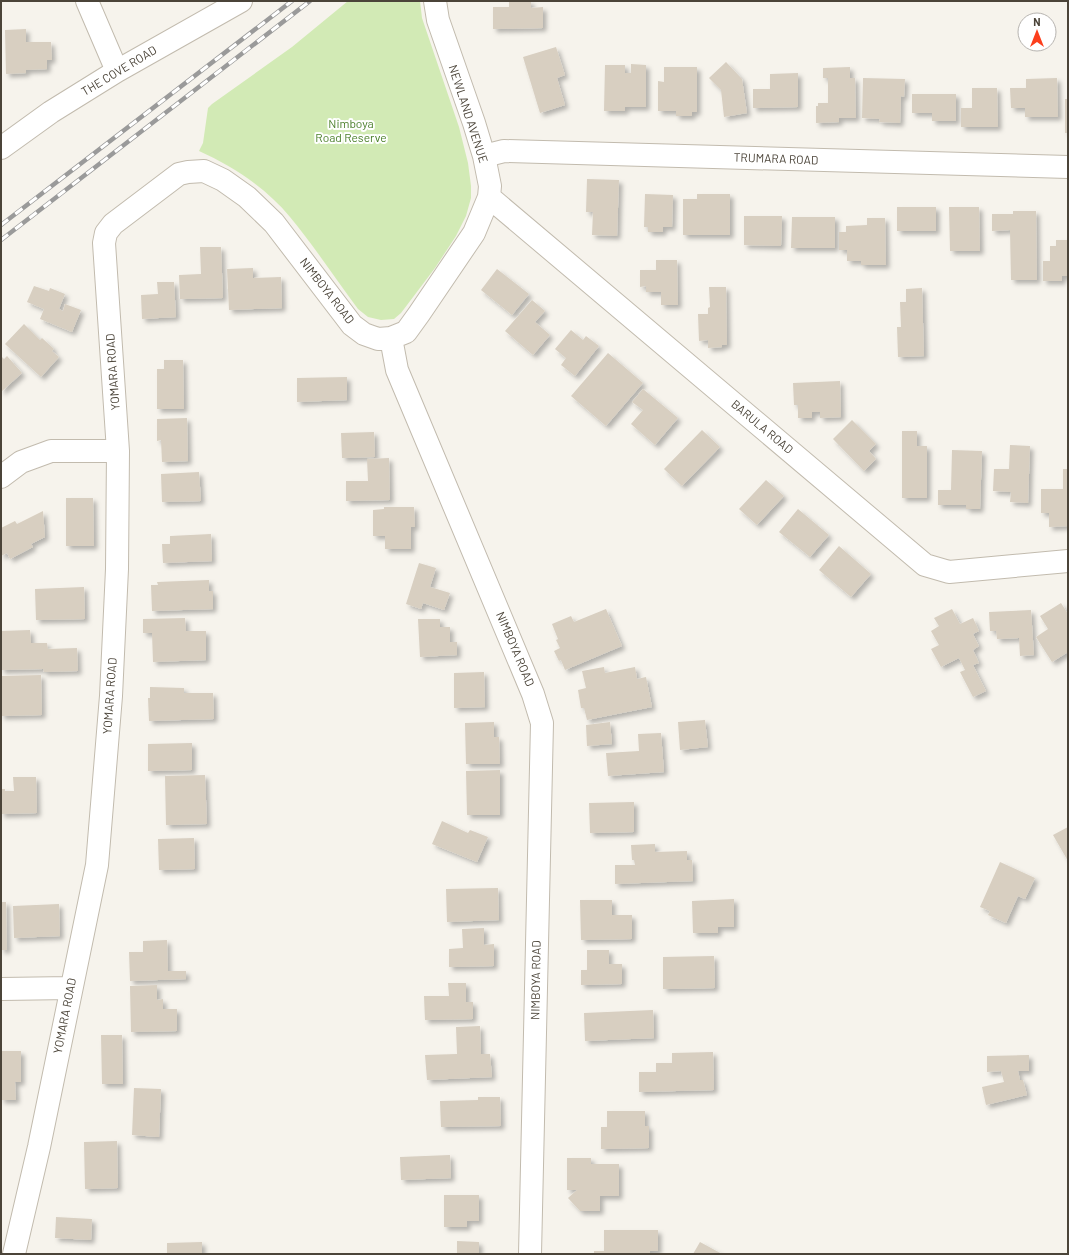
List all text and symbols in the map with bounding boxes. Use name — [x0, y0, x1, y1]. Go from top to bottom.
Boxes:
north arrow — [1017, 12, 1057, 52]
text: N — [1033, 15, 1041, 28]
street label: THE COVE ROAD — [78, 42, 159, 98]
street label: NEWLAND AVENUE — [446, 63, 491, 164]
park label: Nimboya Road Reserve — [315, 116, 387, 144]
street label: TRUMARA ROAD — [733, 150, 819, 166]
street label: NIMBOYA ROAD — [298, 255, 358, 326]
street label: YOMARA ROAD — [102, 333, 122, 411]
street label: BARULA ROAD — [729, 396, 796, 456]
street label: NIMBOYA ROAD — [494, 609, 538, 688]
street label: YOMARA ROAD — [99, 657, 119, 735]
street label: NIMBOYA ROAD — [527, 940, 543, 1020]
street label: YOMARA ROAD — [50, 977, 78, 1055]

